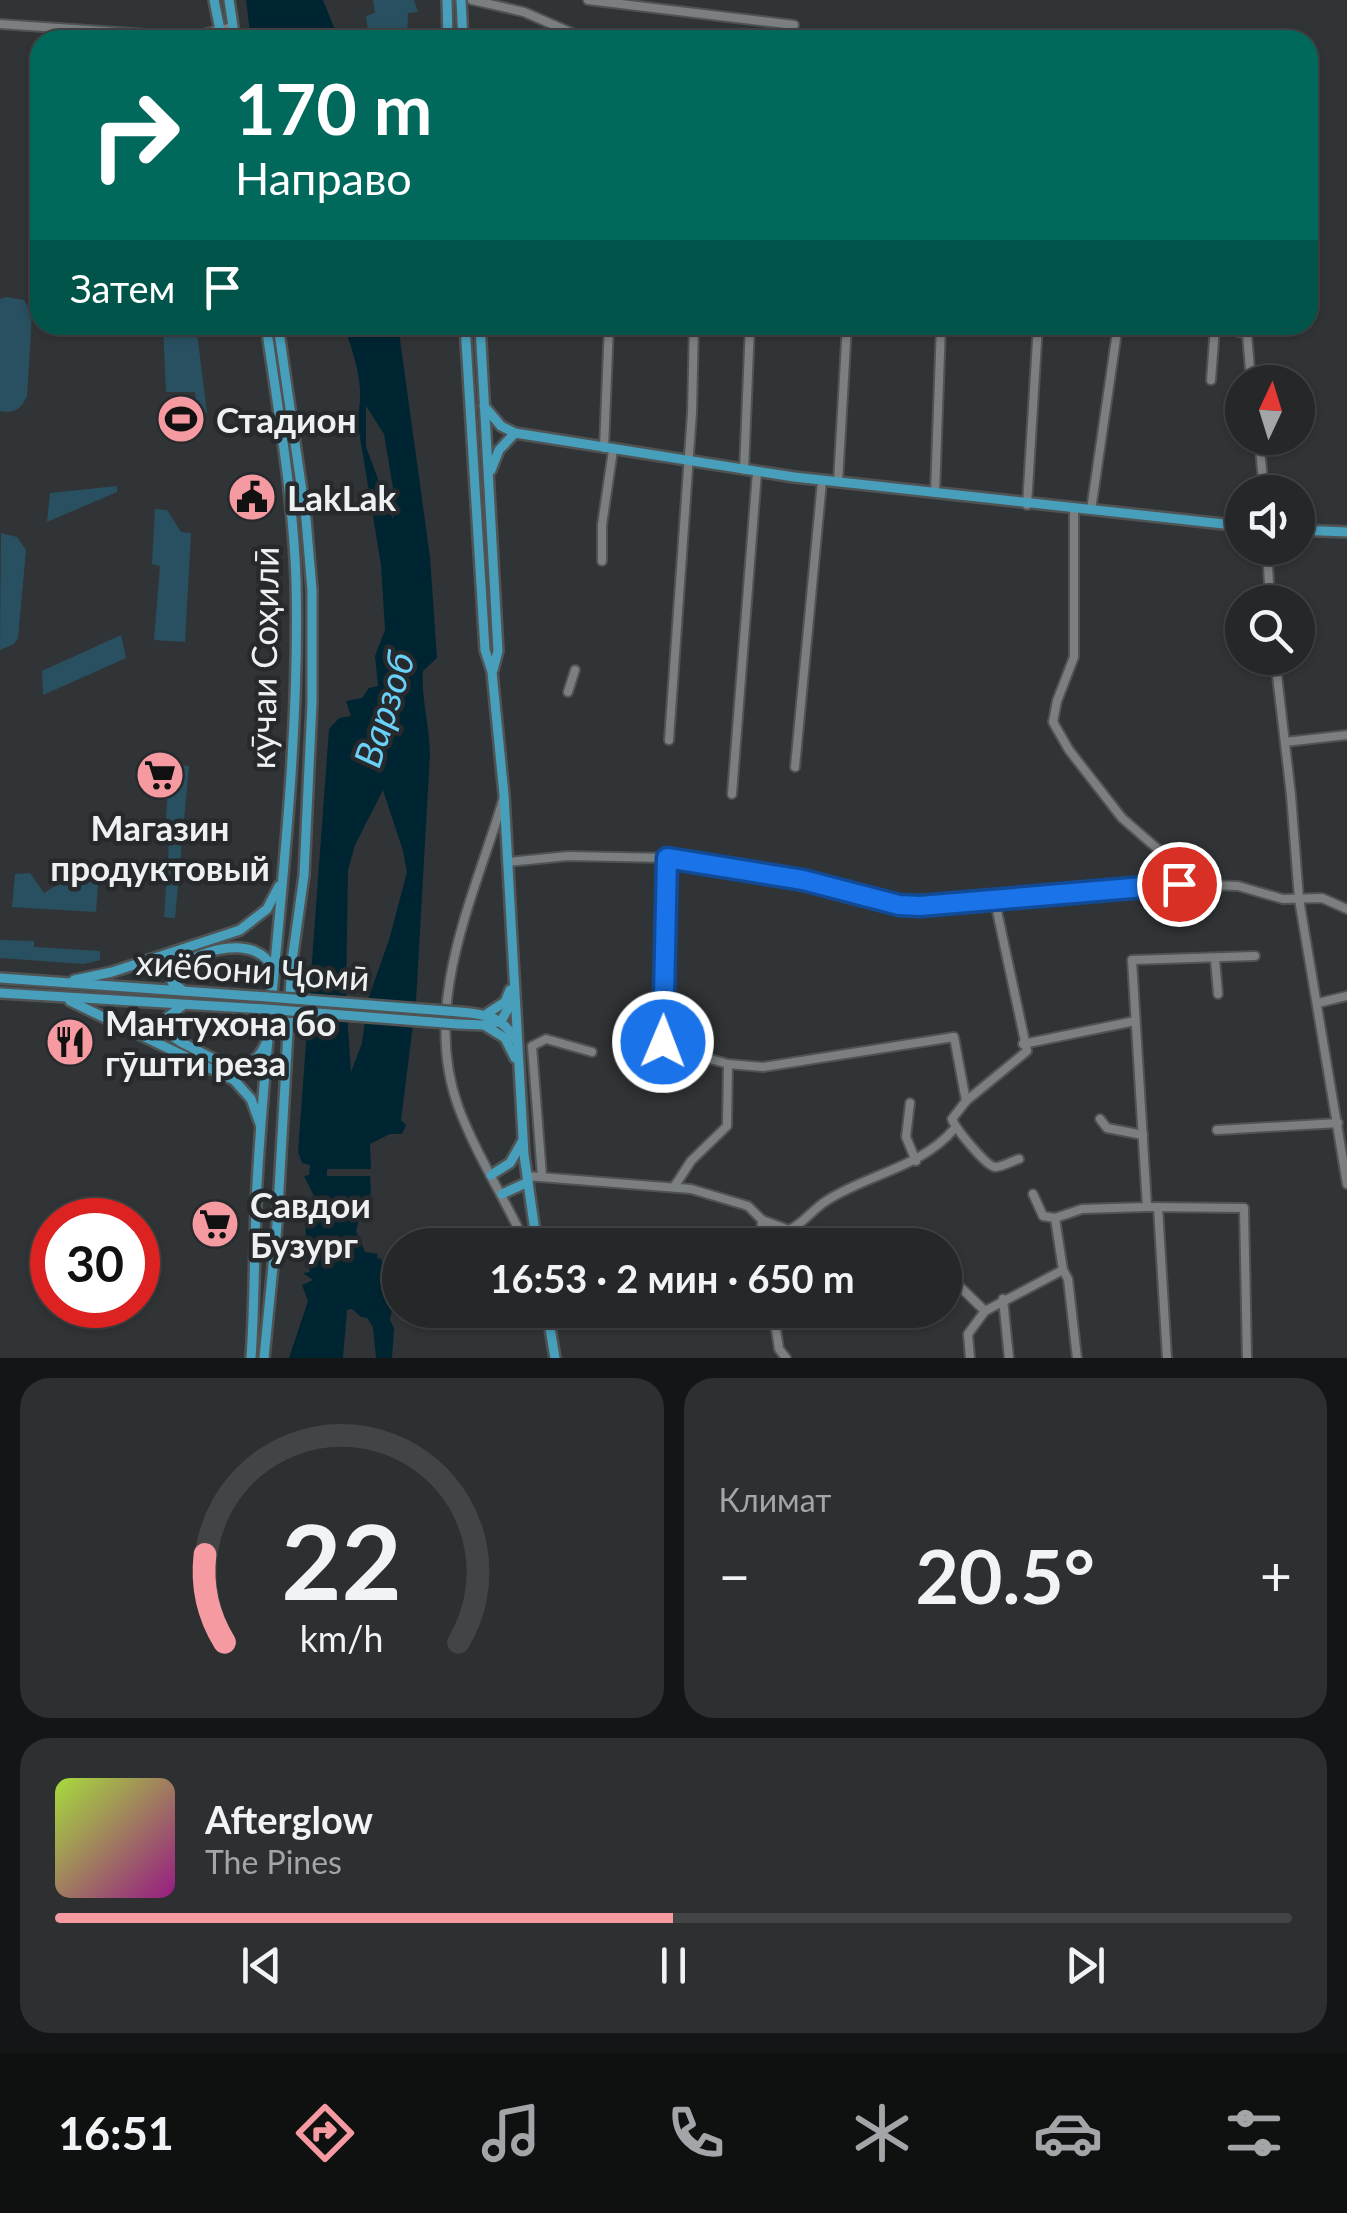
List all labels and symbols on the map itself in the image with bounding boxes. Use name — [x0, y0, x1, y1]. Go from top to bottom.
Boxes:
north arrow — [1225, 365, 1315, 455]
sports icon: Стадион — [155, 393, 207, 445]
place label: Стадион — [216, 398, 357, 440]
public building icon: LakLak — [226, 471, 278, 523]
place label: LakLak — [287, 476, 397, 518]
street label: кӯчаи Соҳилӣ — [240, 546, 286, 770]
water label: Варзоб — [343, 645, 423, 772]
supermarket icon: Магазин продуктовый — [134, 749, 186, 801]
place label: Магазин продуктовый — [50, 806, 270, 888]
pin — [1137, 842, 1222, 927]
street label: хиёбони Ҷомӣ — [135, 940, 371, 998]
position arrow — [611, 990, 715, 1094]
place label: Мантухона бо гӯшти реза — [105, 1001, 336, 1083]
restaurant icon: Мантухона бо гӯшти реза — [44, 1016, 96, 1068]
place label: Савдои Бузург — [250, 1183, 371, 1265]
speed limit sign: 30 — [30, 1198, 160, 1328]
supermarket icon: Савдои Бузург — [189, 1198, 241, 1250]

